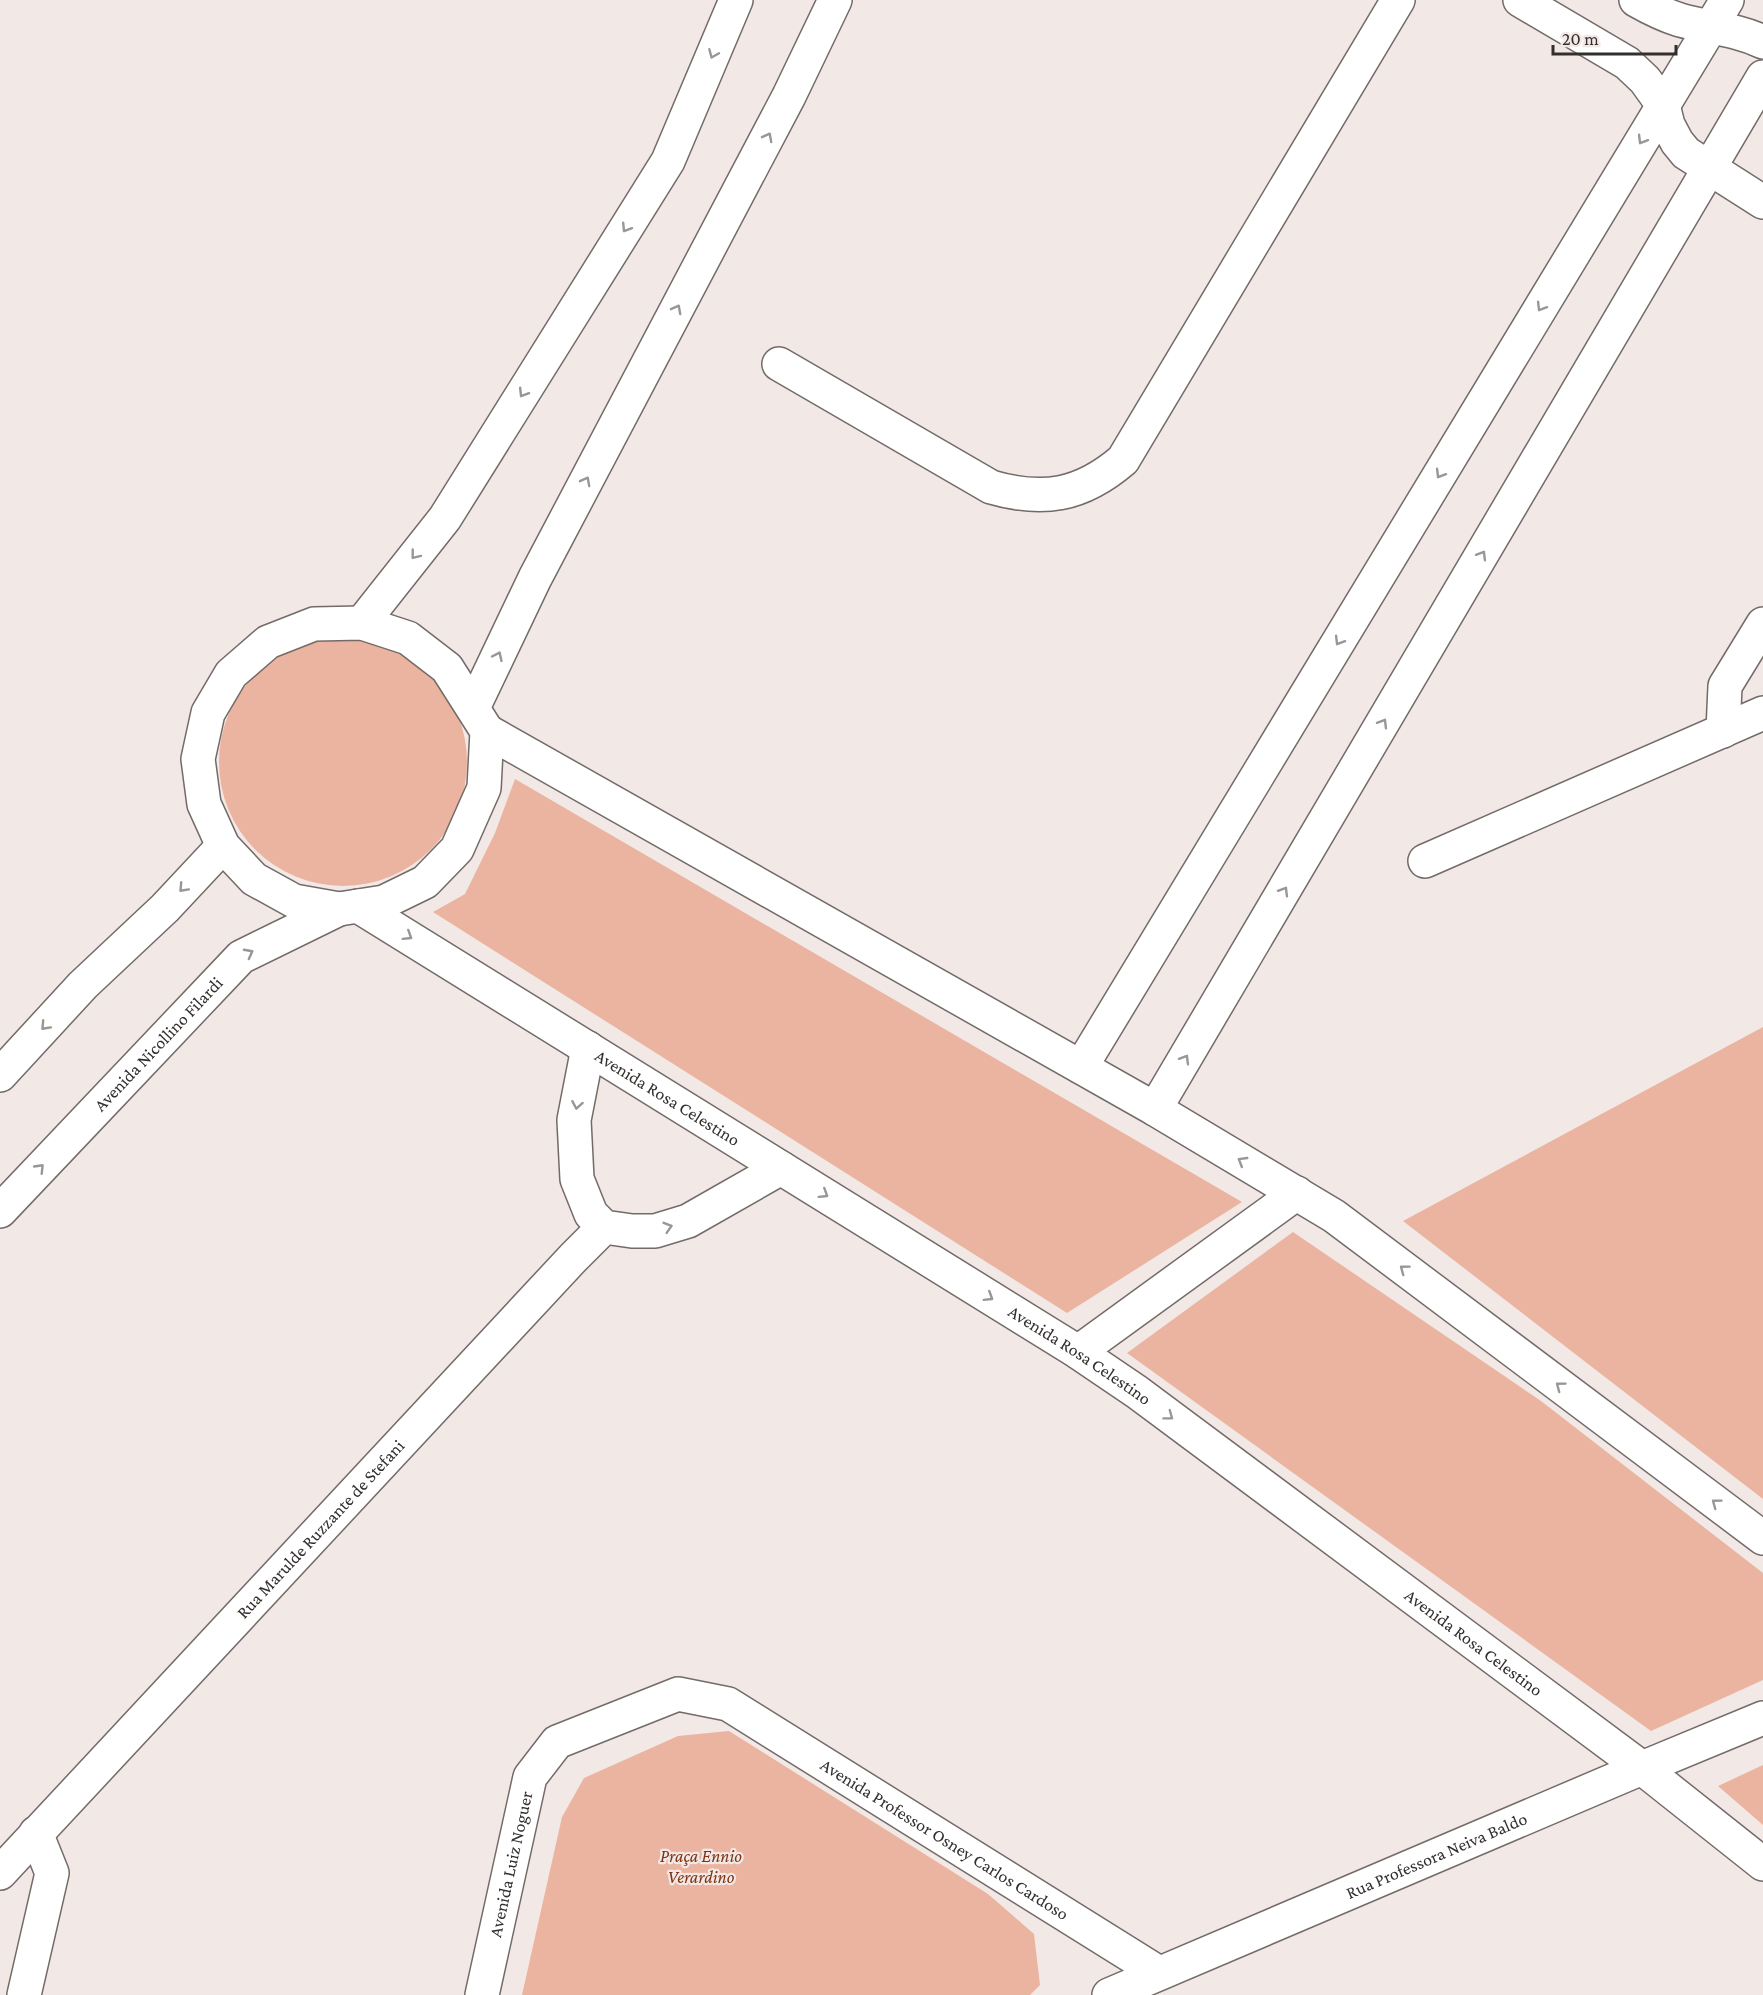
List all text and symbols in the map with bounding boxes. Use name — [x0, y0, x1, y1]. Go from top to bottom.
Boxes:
scale bar — [1553, 18, 1676, 56]
text: 20 m — [1562, 29, 1599, 49]
one-way arrow — [708, 47, 720, 58]
one-way arrow — [761, 132, 772, 143]
one-way arrow — [1638, 134, 1650, 144]
one-way arrow — [622, 221, 633, 232]
one-way arrow — [1537, 301, 1549, 311]
one-way arrow — [670, 305, 681, 315]
one-way arrow — [518, 387, 530, 397]
one-way arrow — [1436, 468, 1448, 478]
one-way arrow — [579, 477, 590, 488]
one-way arrow — [412, 549, 423, 560]
one-way arrow — [1475, 551, 1486, 561]
one-way arrow — [1336, 634, 1347, 645]
one-way arrow — [490, 651, 502, 662]
one-way arrow — [1376, 719, 1387, 729]
one-way arrow — [179, 882, 190, 892]
one-way arrow — [1277, 887, 1288, 897]
one-way arrow — [402, 929, 412, 941]
one-way arrow — [243, 949, 254, 961]
street label: Avenida Nicollino Filardi — [90, 973, 227, 1115]
one-way arrow — [41, 1020, 52, 1030]
street label: Avenida Rosa Celestino — [591, 1045, 744, 1150]
one-way arrow — [1178, 1055, 1189, 1065]
one-way arrow — [571, 1100, 584, 1110]
one-way arrow — [1238, 1156, 1248, 1168]
one-way arrow — [33, 1165, 44, 1176]
one-way arrow — [818, 1187, 828, 1199]
one-way arrow — [662, 1222, 673, 1234]
one-way arrow — [1400, 1265, 1411, 1276]
one-way arrow — [983, 1290, 993, 1302]
street label: Avenida Rosa Celestino — [1005, 1301, 1155, 1409]
one-way arrow — [1556, 1382, 1567, 1393]
one-way arrow — [1163, 1409, 1174, 1420]
street label: Rua Marulde Ruzzante de Stefani — [232, 1436, 409, 1622]
one-way arrow — [1712, 1499, 1723, 1510]
street label: Avenida Rosa Celestino — [1401, 1585, 1546, 1700]
street label: Avenida Professor Osney Carlos Cardoso — [817, 1754, 1072, 1924]
street label: Avenida Luiz Noguer — [485, 1789, 537, 1939]
street label: Rua Professora Neiva Baldo — [1343, 1808, 1530, 1903]
park label: Praça Ennio Verardino — [660, 1846, 742, 1887]

